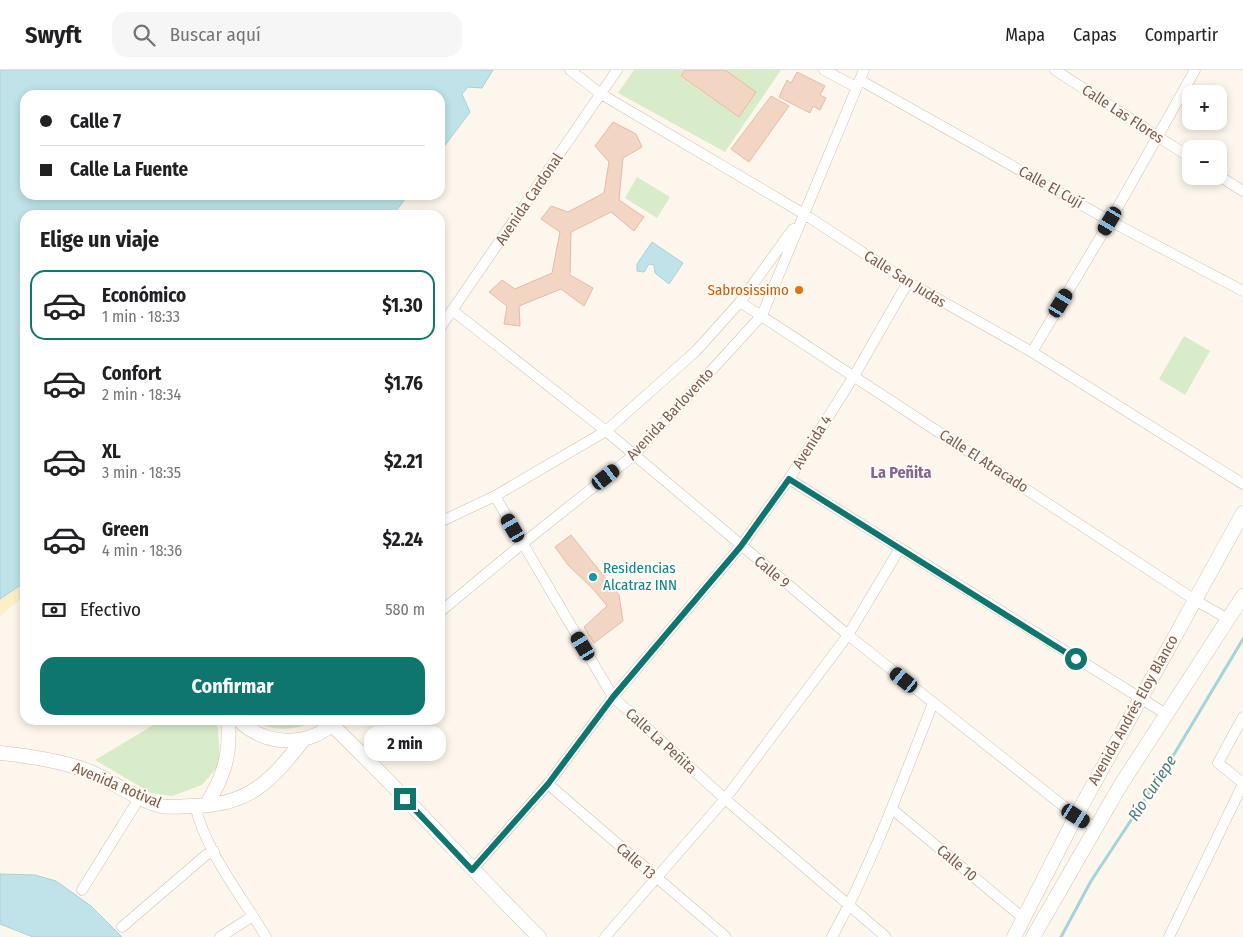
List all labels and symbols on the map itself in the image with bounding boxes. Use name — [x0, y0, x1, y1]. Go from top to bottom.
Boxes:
street label: Calle Las Flores — [1079, 81, 1167, 147]
street label: Avenida Cardonal — [492, 150, 566, 248]
street label: Calle El Cují — [1016, 162, 1087, 212]
car — [1095, 204, 1124, 238]
street label: Calle San Judas — [861, 247, 949, 311]
place label: Sabrosissimo — [707, 281, 789, 299]
marker: Sabrosissimo — [793, 284, 805, 296]
car — [1046, 286, 1075, 320]
street label: Avenida Barlovento — [623, 364, 717, 464]
street label: Avenida 4 — [789, 412, 835, 472]
street label: Calle El Atracado — [936, 426, 1032, 496]
car — [589, 462, 622, 492]
district label: La Peñita — [871, 463, 932, 482]
car — [499, 511, 526, 545]
street label: Calle 9 — [751, 552, 793, 592]
place label: Residencias Alcatraz INN — [603, 559, 677, 594]
marker: Residencias Alcatraz INN — [587, 571, 599, 583]
car — [568, 629, 597, 663]
street label: Avenida Andrés Eloy Blanco — [1084, 632, 1182, 788]
route start — [1065, 648, 1087, 670]
car — [887, 665, 920, 695]
street label: Calle La Peñita — [622, 704, 700, 778]
callout: 2 min — [364, 726, 446, 762]
water label: Río Curiepe — [1124, 751, 1180, 824]
street label: Avenida Rotival — [70, 758, 164, 812]
route end — [394, 788, 416, 810]
car — [1059, 802, 1092, 830]
street label: Calle 13 — [613, 839, 659, 883]
street label: Calle 10 — [933, 841, 981, 885]

